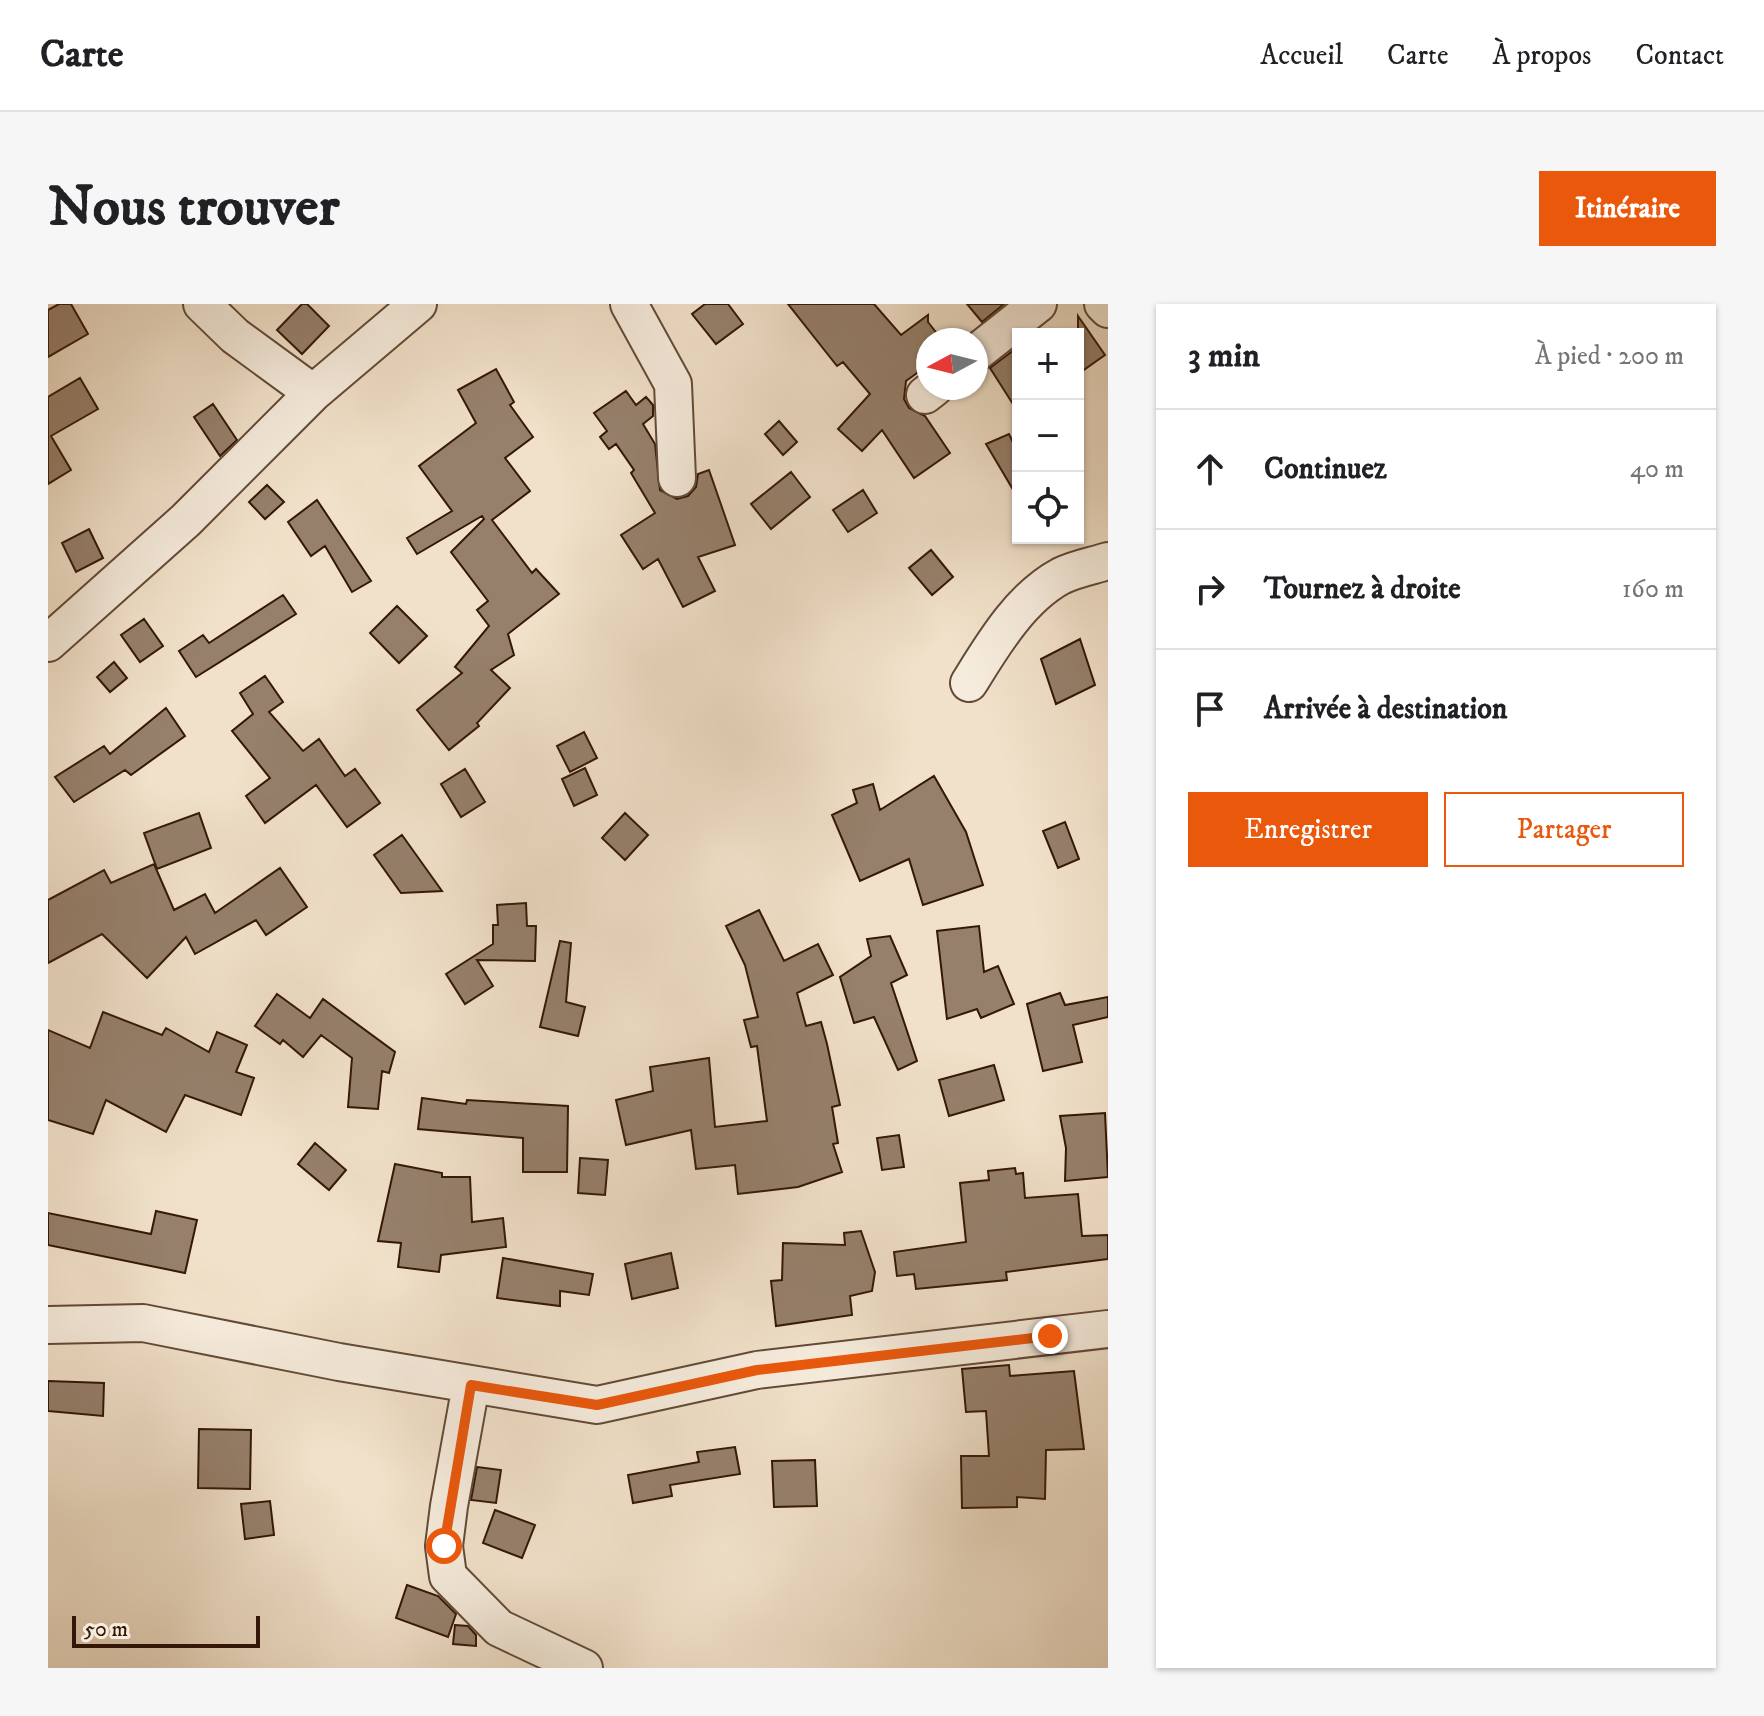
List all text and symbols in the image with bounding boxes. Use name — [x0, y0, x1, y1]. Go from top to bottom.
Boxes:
text: Carte — [40, 31, 123, 79]
text: Accueil — [1260, 38, 1343, 73]
text: Carte — [1387, 38, 1449, 73]
text: À propos — [1493, 38, 1591, 73]
text: Contact — [1635, 38, 1724, 73]
button: Itinéraire — [1539, 171, 1716, 246]
text: Nous trouver — [48, 173, 339, 243]
north arrow — [916, 328, 988, 400]
map controls — [1012, 328, 1084, 544]
button: + — [1012, 328, 1084, 400]
text: 3 min — [1188, 335, 1260, 377]
text: À pied · 200 m — [1535, 340, 1684, 373]
button: − — [1012, 400, 1084, 472]
icon: ahead — [1188, 447, 1232, 491]
text: Continuez — [1264, 451, 1387, 488]
text: 40 m — [1630, 453, 1684, 486]
button: locate — [1012, 472, 1084, 544]
icon: right — [1188, 567, 1232, 611]
text: Tournez à droite — [1264, 571, 1461, 608]
text: 160 m — [1622, 573, 1684, 606]
icon: arrive — [1188, 687, 1232, 731]
text: Arrivée à destination — [1264, 691, 1508, 728]
button: Enregistrer — [1188, 792, 1428, 867]
button: Partager — [1444, 792, 1684, 867]
route end — [1032, 1318, 1068, 1354]
route start — [426, 1528, 462, 1564]
scale bar — [72, 1612, 260, 1648]
text: 50 m — [84, 1616, 128, 1643]

